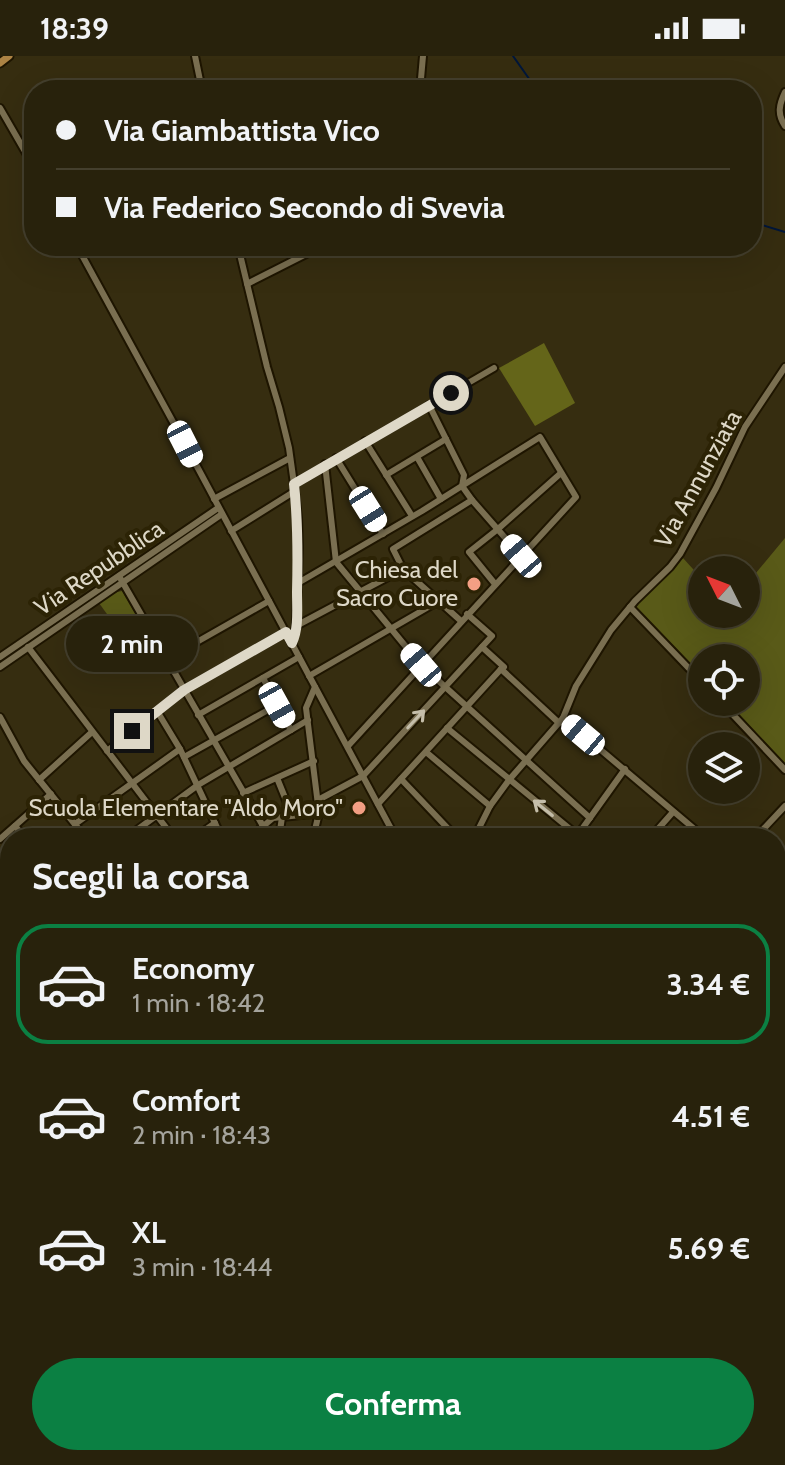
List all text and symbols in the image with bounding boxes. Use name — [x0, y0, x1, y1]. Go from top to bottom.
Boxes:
text: 18:39 — [40, 10, 109, 47]
text: Via Giambattista Vico — [104, 112, 380, 149]
text: Via Federico Secondo di Svevia — [104, 189, 505, 226]
route start — [433, 375, 469, 411]
street label: Via Annunziata — [648, 405, 747, 553]
car — [163, 417, 207, 471]
car — [345, 482, 391, 536]
street label: Via Repubblica — [29, 513, 169, 621]
car — [496, 530, 546, 582]
place label: Chiesa del Sacro Cuore — [336, 555, 458, 612]
north arrow — [688, 556, 760, 628]
map controls — [688, 556, 760, 804]
marker: Chiesa del Sacro Cuore — [465, 575, 483, 593]
callout: 2 min — [66, 615, 198, 671]
text: 2 min — [101, 628, 163, 660]
car — [396, 639, 446, 691]
button: locate — [688, 644, 760, 716]
car — [255, 678, 299, 732]
one-way arrow — [407, 709, 426, 729]
car — [557, 710, 609, 760]
route end — [114, 713, 150, 749]
button: layers — [688, 732, 760, 804]
place label: Scuola Elementare "Aldo Moro" — [29, 793, 343, 822]
marker: Scuola Elementare "Aldo Moro" — [350, 799, 368, 817]
one-way arrow — [533, 799, 554, 817]
text: Scegli la corsa — [32, 854, 249, 898]
icon: car — [36, 948, 108, 1020]
text: Economy — [132, 950, 255, 987]
text: 3.34 € — [666, 966, 750, 1003]
text: 1 min · 18:42 — [132, 987, 265, 1019]
icon: car — [36, 1080, 108, 1152]
text: Comfort — [132, 1082, 240, 1119]
text: 4.51 € — [672, 1098, 750, 1135]
text: 2 min · 18:43 — [132, 1119, 271, 1151]
icon: car — [36, 1212, 108, 1284]
text: XL — [132, 1214, 166, 1251]
text: 5.69 € — [668, 1230, 750, 1267]
text: 3 min · 18:44 — [132, 1251, 272, 1283]
button: Conferma — [32, 1358, 754, 1450]

